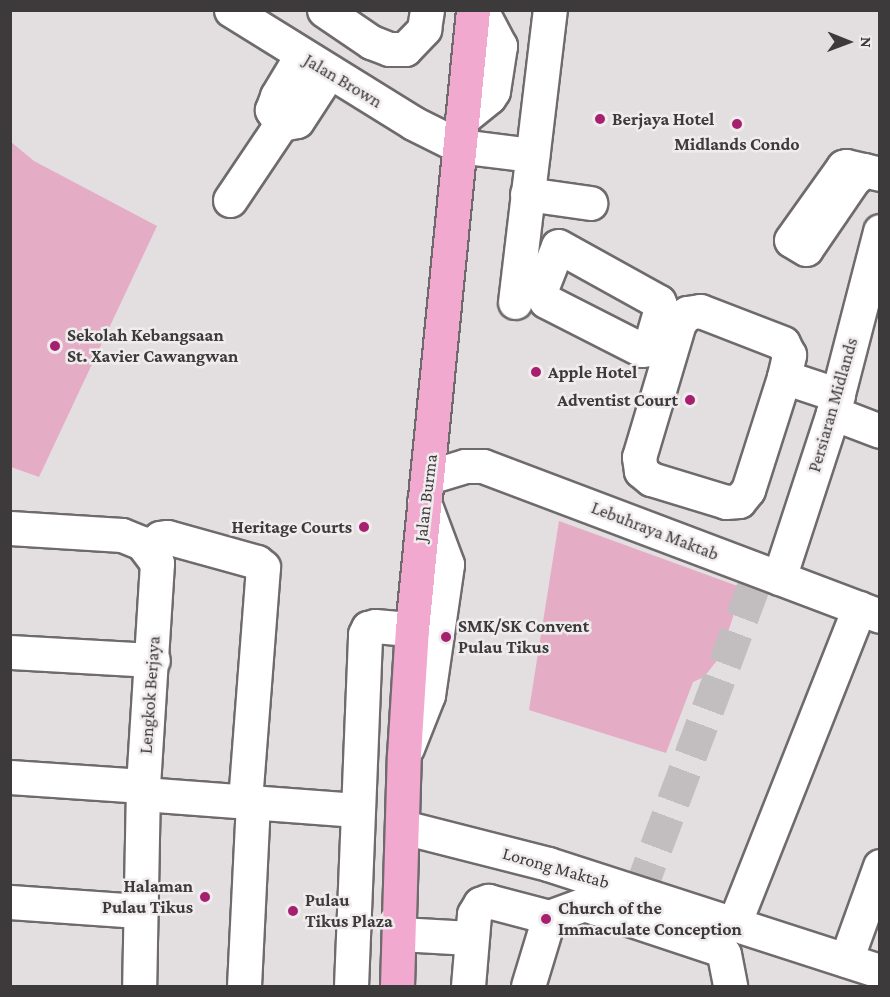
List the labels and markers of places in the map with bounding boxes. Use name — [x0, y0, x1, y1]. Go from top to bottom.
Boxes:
place label: Berjaya Hotel — [612, 108, 714, 130]
marker: Berjaya Hotel — [593, 112, 607, 126]
marker: Midlands Condo — [730, 117, 744, 131]
place label: Midlands Condo — [674, 133, 800, 155]
place label: Sekolah Kebangsaan St. Xavier Cawangwan — [67, 325, 238, 368]
marker: Sekolah Kebangsaan St. Xavier Cawangwan — [48, 339, 62, 353]
place label: Apple Hotel — [548, 361, 637, 383]
marker: Apple Hotel — [529, 365, 543, 379]
place label: Adventist Court — [557, 389, 678, 411]
marker: Adventist Court — [683, 393, 697, 407]
place label: Heritage Courts — [232, 516, 352, 538]
marker: Heritage Courts — [357, 520, 371, 534]
place label: SMK/SK Convent Pulau Tikus — [458, 616, 589, 658]
marker: SMK/SK Convent Pulau Tikus — [439, 630, 453, 644]
place label: Halaman Pulau Tikus — [102, 876, 193, 918]
marker: Halaman Pulau Tikus — [198, 890, 212, 904]
place label: Pulau Tikus Plaza — [305, 890, 393, 932]
place label: Church of the Immaculate Conception — [558, 898, 742, 940]
marker: Pulau Tikus Plaza — [286, 904, 300, 918]
marker: Church of the Immaculate Conception — [539, 912, 553, 926]

